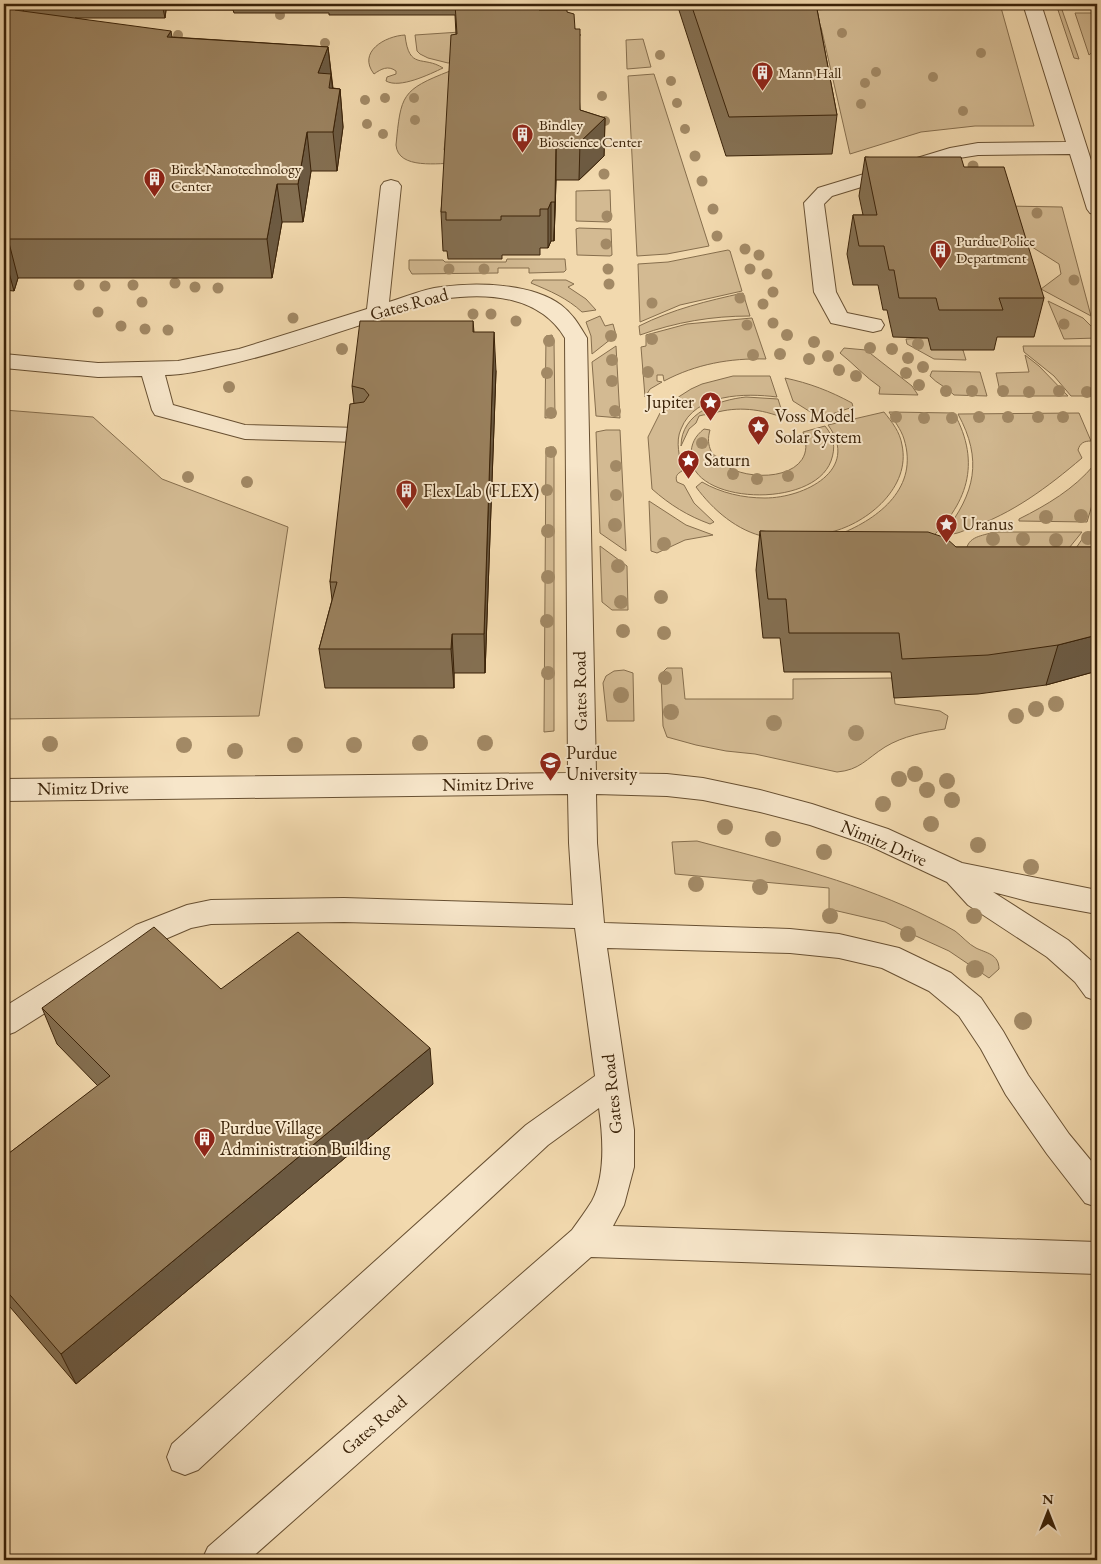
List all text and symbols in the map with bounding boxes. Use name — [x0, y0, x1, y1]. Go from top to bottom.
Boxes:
building icon: Mann Hall — [750, 61, 774, 92]
place label: Mann Hall — [778, 63, 842, 82]
place label: Bindley Bioscience Center — [539, 115, 642, 151]
building icon: Bindley Bioscience Center — [511, 122, 535, 153]
place label: Birck Nanotechnology Center — [171, 159, 302, 195]
building icon: Birck Nanotechnology Center — [143, 166, 167, 197]
place label: Purdue Police Department — [956, 231, 1035, 267]
building icon: Purdue Police Department — [928, 238, 952, 269]
street label: Gates Road — [367, 282, 451, 325]
place label: Jupiter — [644, 390, 694, 413]
place icon: Jupiter — [698, 390, 722, 421]
place label: Voss Model Solar System — [775, 404, 862, 448]
place icon: Voss Model Solar System — [747, 414, 771, 445]
place icon: Saturn — [676, 448, 700, 479]
place label: Saturn — [704, 448, 751, 471]
building icon: Flex Lab (FLEX) — [395, 479, 419, 510]
place label: Flex Lab (FLEX) — [423, 479, 539, 502]
place icon: Uranus — [934, 512, 958, 543]
place label: Uranus — [962, 512, 1013, 535]
street label: Gates Road — [567, 650, 592, 731]
place label: Purdue University — [566, 741, 638, 785]
school or university icon: Purdue University — [538, 751, 562, 782]
street label: Nimitz Drive — [442, 771, 534, 796]
street label: Nimitz Drive — [37, 775, 129, 800]
street label: Nimitz Drive — [838, 814, 931, 871]
street label: Gates Road — [596, 1052, 627, 1135]
place label: Purdue Village Administration Building — [219, 1116, 390, 1160]
building icon: Purdue Village Administration Building — [192, 1126, 216, 1157]
street label: Gates Road — [336, 1389, 412, 1460]
north arrow — [1024, 1486, 1074, 1536]
text: N — [1042, 1490, 1054, 1508]

